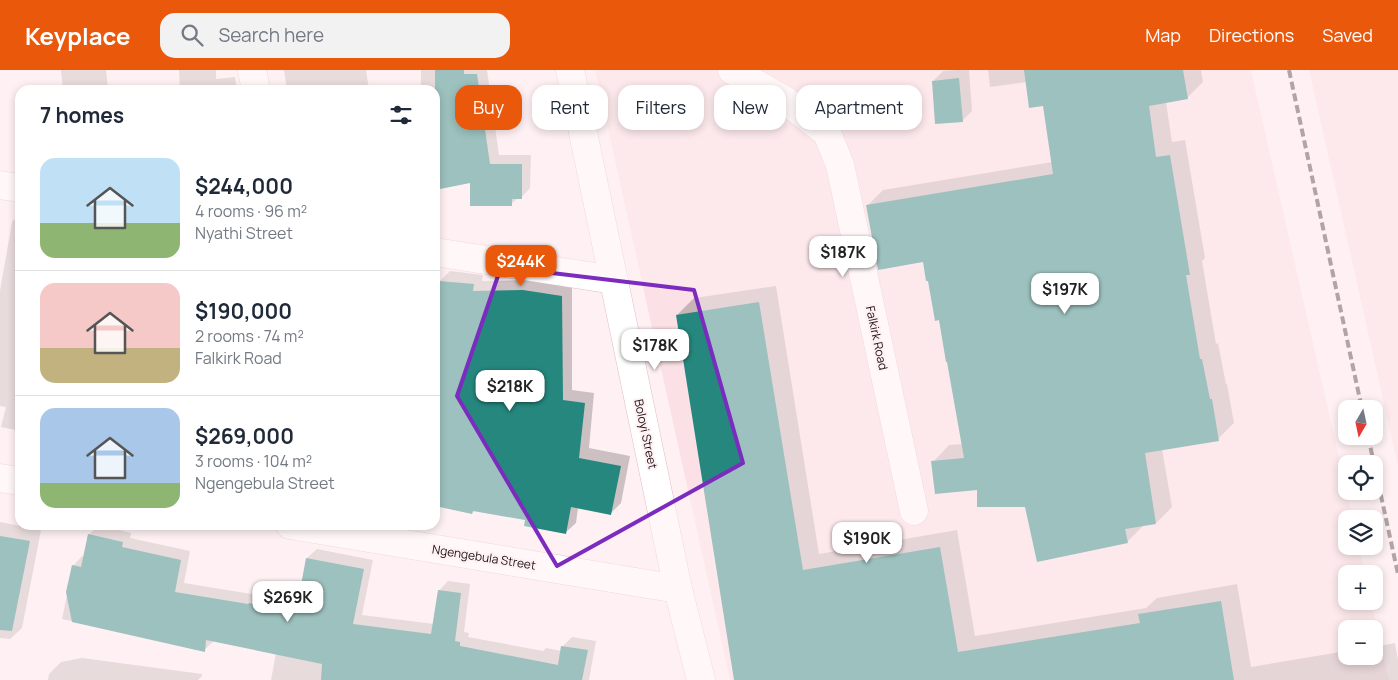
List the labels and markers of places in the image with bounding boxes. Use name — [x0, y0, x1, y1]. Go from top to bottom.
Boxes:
pin: $187K — [808, 236, 878, 278]
pin: $244K — [486, 244, 556, 287]
pin: $197K — [1030, 272, 1100, 315]
pin: $178K — [620, 328, 690, 371]
pin: $218K — [475, 370, 545, 412]
pin: $190K — [832, 522, 902, 564]
pin: $269K — [253, 580, 323, 623]

